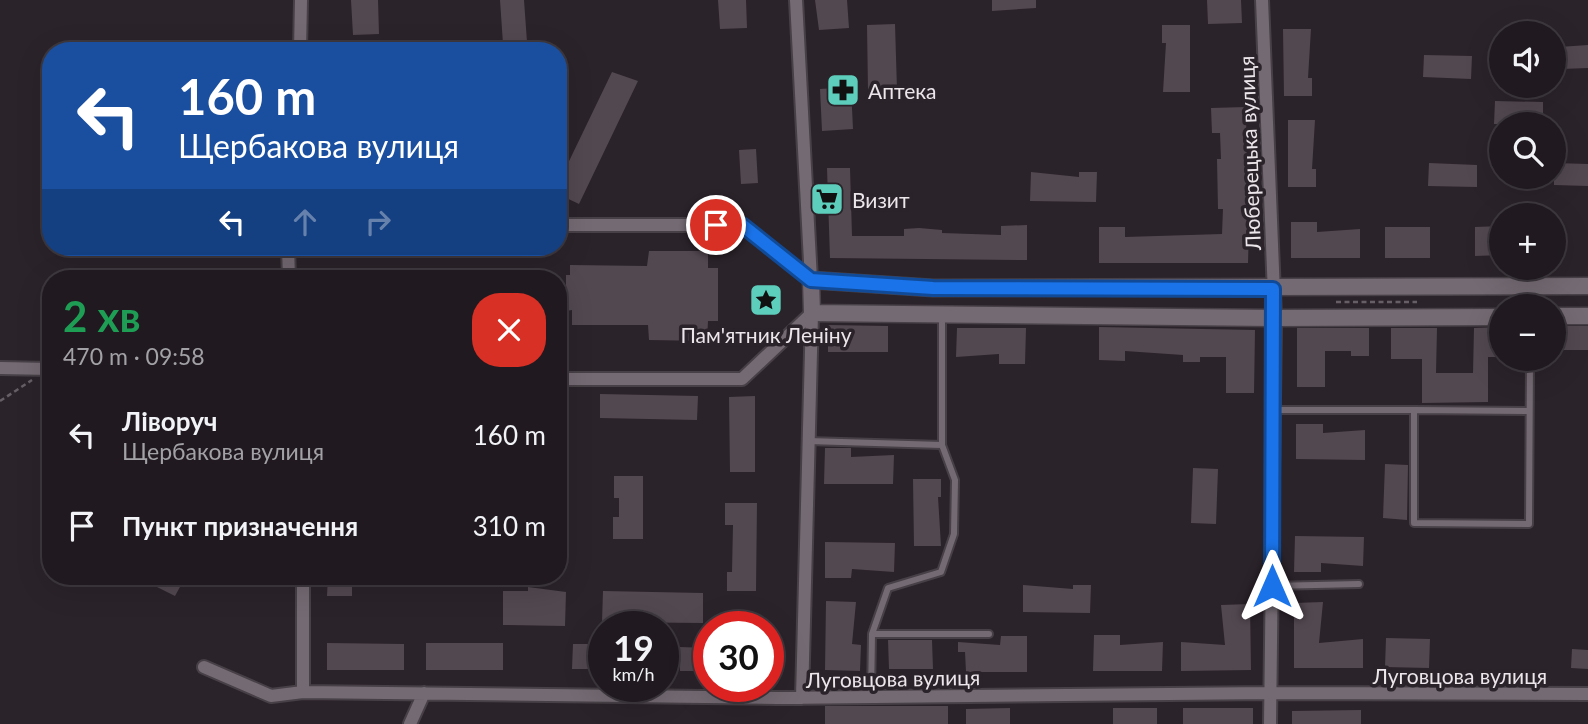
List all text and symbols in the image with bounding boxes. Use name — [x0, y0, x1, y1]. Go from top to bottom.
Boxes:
map controls — [1489, 21, 1566, 371]
button: sound — [1489, 21, 1566, 98]
street label: Люберецька вулиця — [1233, 55, 1265, 252]
text: 160 m — [178, 67, 316, 125]
icon: left — [63, 70, 154, 161]
pharmacy icon: Аптека — [824, 71, 862, 109]
place label: Аптека — [868, 78, 937, 103]
button: search — [1489, 112, 1566, 189]
text: Щербакова вулиця — [178, 126, 459, 165]
supermarket icon: Визит — [808, 180, 846, 218]
place label: Визит — [852, 187, 910, 212]
pin — [686, 195, 746, 255]
icon: left — [213, 203, 251, 241]
icon: ahead — [286, 203, 324, 241]
icon: right — [359, 203, 397, 241]
button: + — [1489, 203, 1566, 280]
icon: arrive — [697, 206, 735, 244]
place icon: Пам'ятник Леніну — [747, 281, 785, 319]
text: 2 хв — [63, 291, 141, 341]
button: close — [472, 293, 546, 367]
button: − — [1489, 294, 1566, 371]
place label: Пам'ятник Леніну — [680, 322, 852, 347]
text: 470 m · 09:58 — [63, 342, 205, 370]
text: Ліворуч — [122, 405, 218, 437]
icon: left — [63, 416, 101, 454]
text: 160 m — [473, 419, 546, 451]
text: Щербакова вулиця — [122, 437, 324, 465]
icon: arrive — [63, 507, 101, 545]
text: Пункт призначення — [122, 510, 358, 542]
text: 310 m — [473, 510, 546, 542]
position arrow — [1235, 549, 1309, 623]
speed limit sign: 30 — [693, 611, 784, 702]
text: 19 — [613, 626, 654, 668]
text: km/h — [612, 663, 655, 685]
street label: Луговцова вулиця — [1372, 663, 1547, 688]
street label: Луговцова вулиця — [805, 664, 980, 692]

